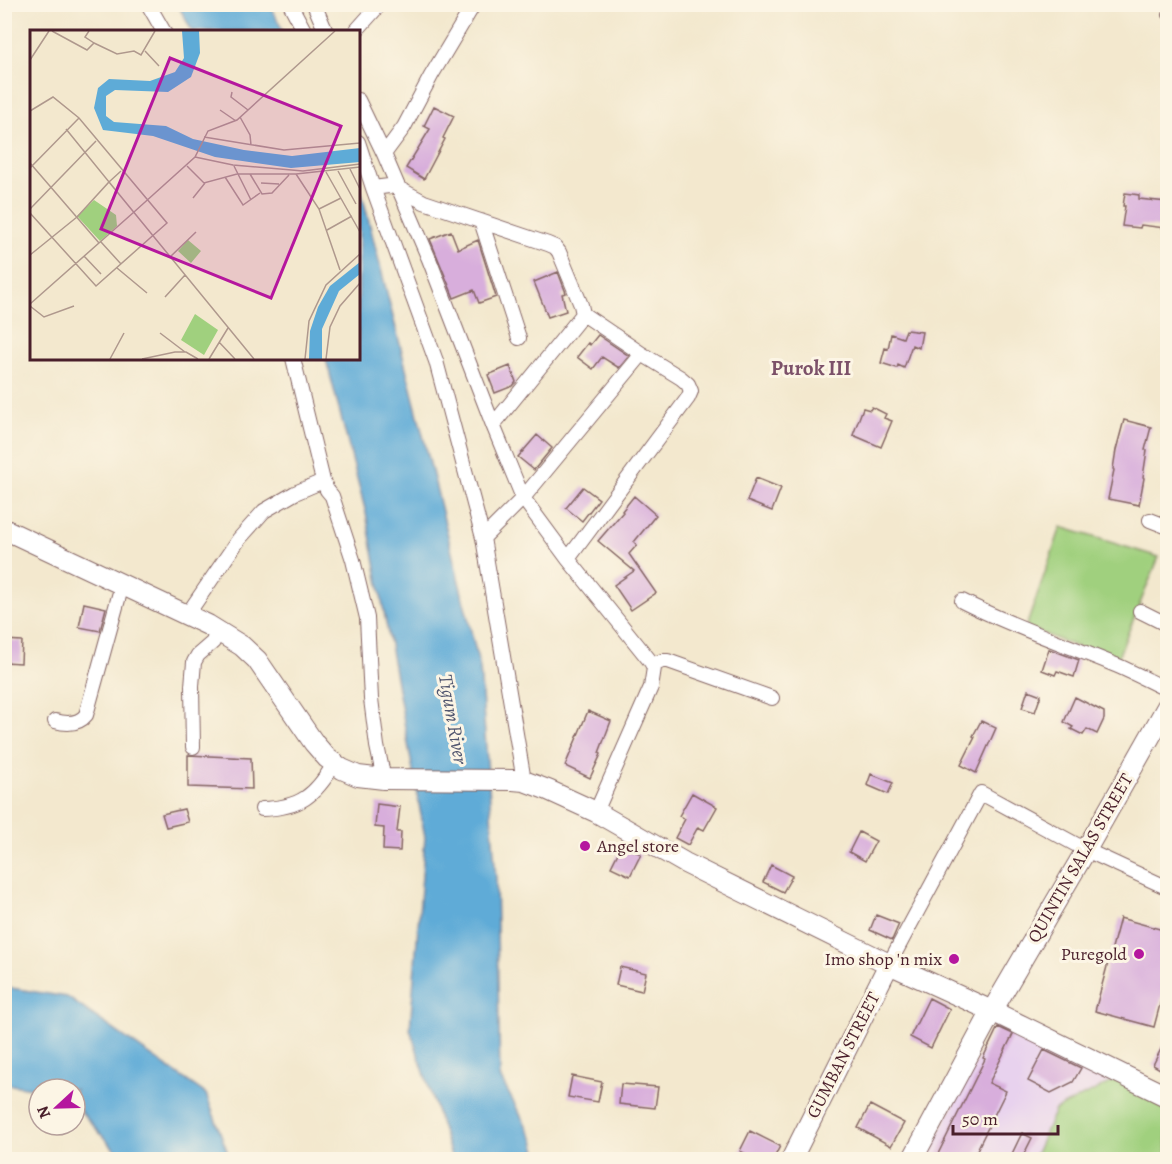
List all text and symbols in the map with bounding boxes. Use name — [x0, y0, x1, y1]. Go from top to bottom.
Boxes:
inset map — [30, 30, 360, 360]
district label: Purok III — [771, 354, 851, 382]
water label: Tigum River — [432, 672, 474, 767]
street label: QUINTIN SALAS STREET — [1022, 769, 1138, 947]
place label: Angel store — [596, 834, 679, 858]
marker: Angel store — [578, 839, 592, 853]
place label: Puregold — [1061, 942, 1127, 966]
place label: Imo shop 'n mix — [824, 947, 942, 971]
marker: Puregold — [1132, 947, 1146, 961]
marker: Imo shop 'n mix — [947, 952, 961, 966]
street label: GUMBAN STREET — [801, 988, 885, 1122]
north arrow — [27, 1077, 87, 1137]
scale bar — [953, 1098, 1058, 1136]
text: N — [32, 1102, 56, 1122]
text: 50 m — [962, 1107, 998, 1131]

